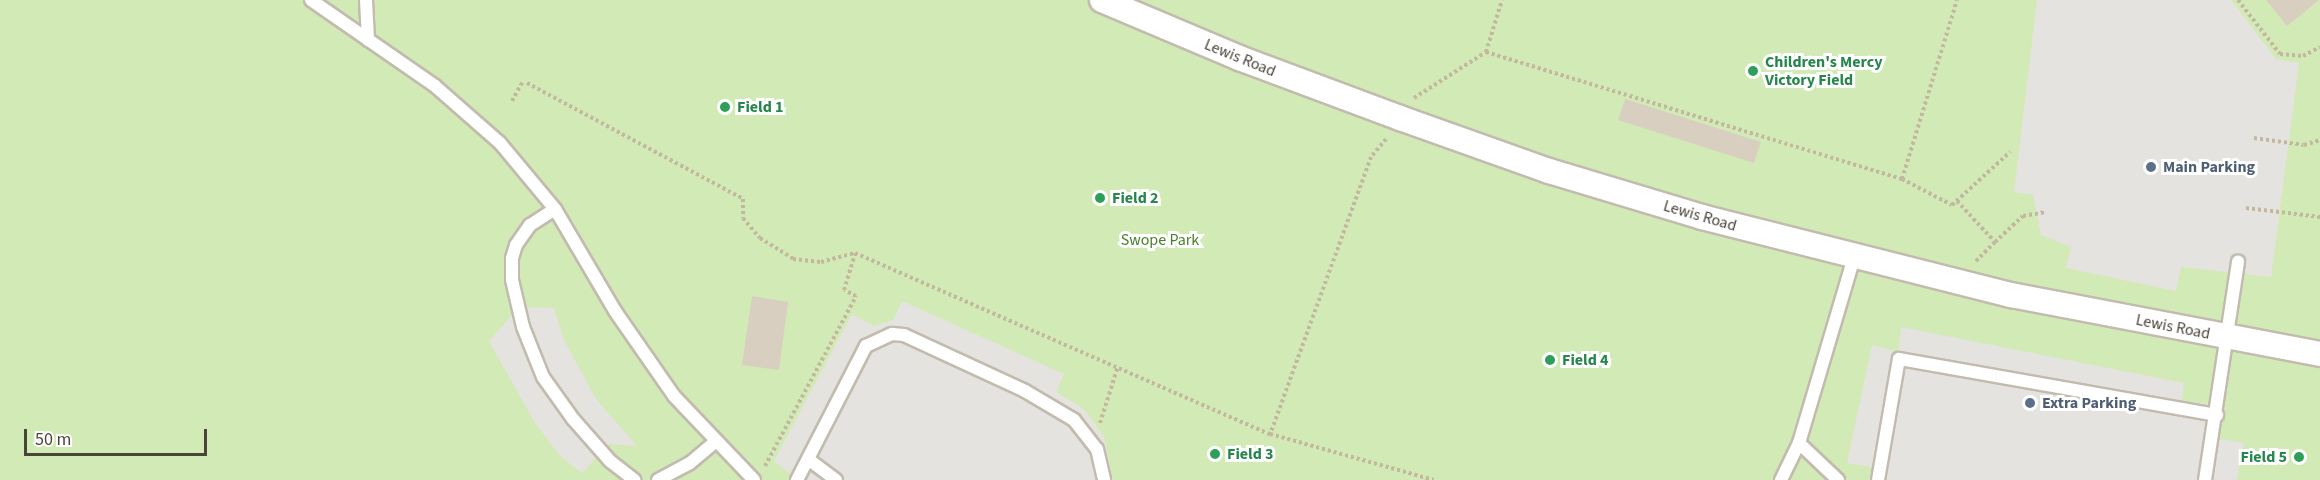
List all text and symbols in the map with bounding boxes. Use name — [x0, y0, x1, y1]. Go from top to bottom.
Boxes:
street label: Lewis Road — [1202, 35, 1278, 81]
place label: Children's Mercy Victory Field — [1765, 52, 1883, 90]
marker: Children's Mercy Victory Field — [1746, 64, 1760, 78]
place label: Field 1 — [737, 97, 783, 117]
marker: Field 1 — [718, 100, 732, 114]
place label: Main Parking — [2163, 157, 2255, 177]
marker: Main Parking — [2144, 160, 2158, 174]
place label: Field 2 — [1112, 188, 1158, 208]
marker: Field 2 — [1093, 191, 1107, 205]
street label: Lewis Road — [1661, 196, 1739, 236]
park label: Swope Park — [1121, 230, 1199, 250]
street label: Lewis Road — [2134, 310, 2212, 344]
place label: Field 4 — [1562, 350, 1608, 370]
marker: Field 4 — [1543, 353, 1557, 367]
place label: Extra Parking — [2042, 393, 2136, 413]
marker: Extra Parking — [2023, 396, 2037, 410]
scale bar — [27, 417, 210, 455]
text: 50 m — [35, 427, 71, 452]
place label: Field 3 — [1227, 444, 1273, 464]
marker: Field 3 — [1208, 447, 1222, 461]
place label: Field 5 — [2241, 447, 2287, 467]
marker: Field 5 — [2292, 450, 2306, 464]

